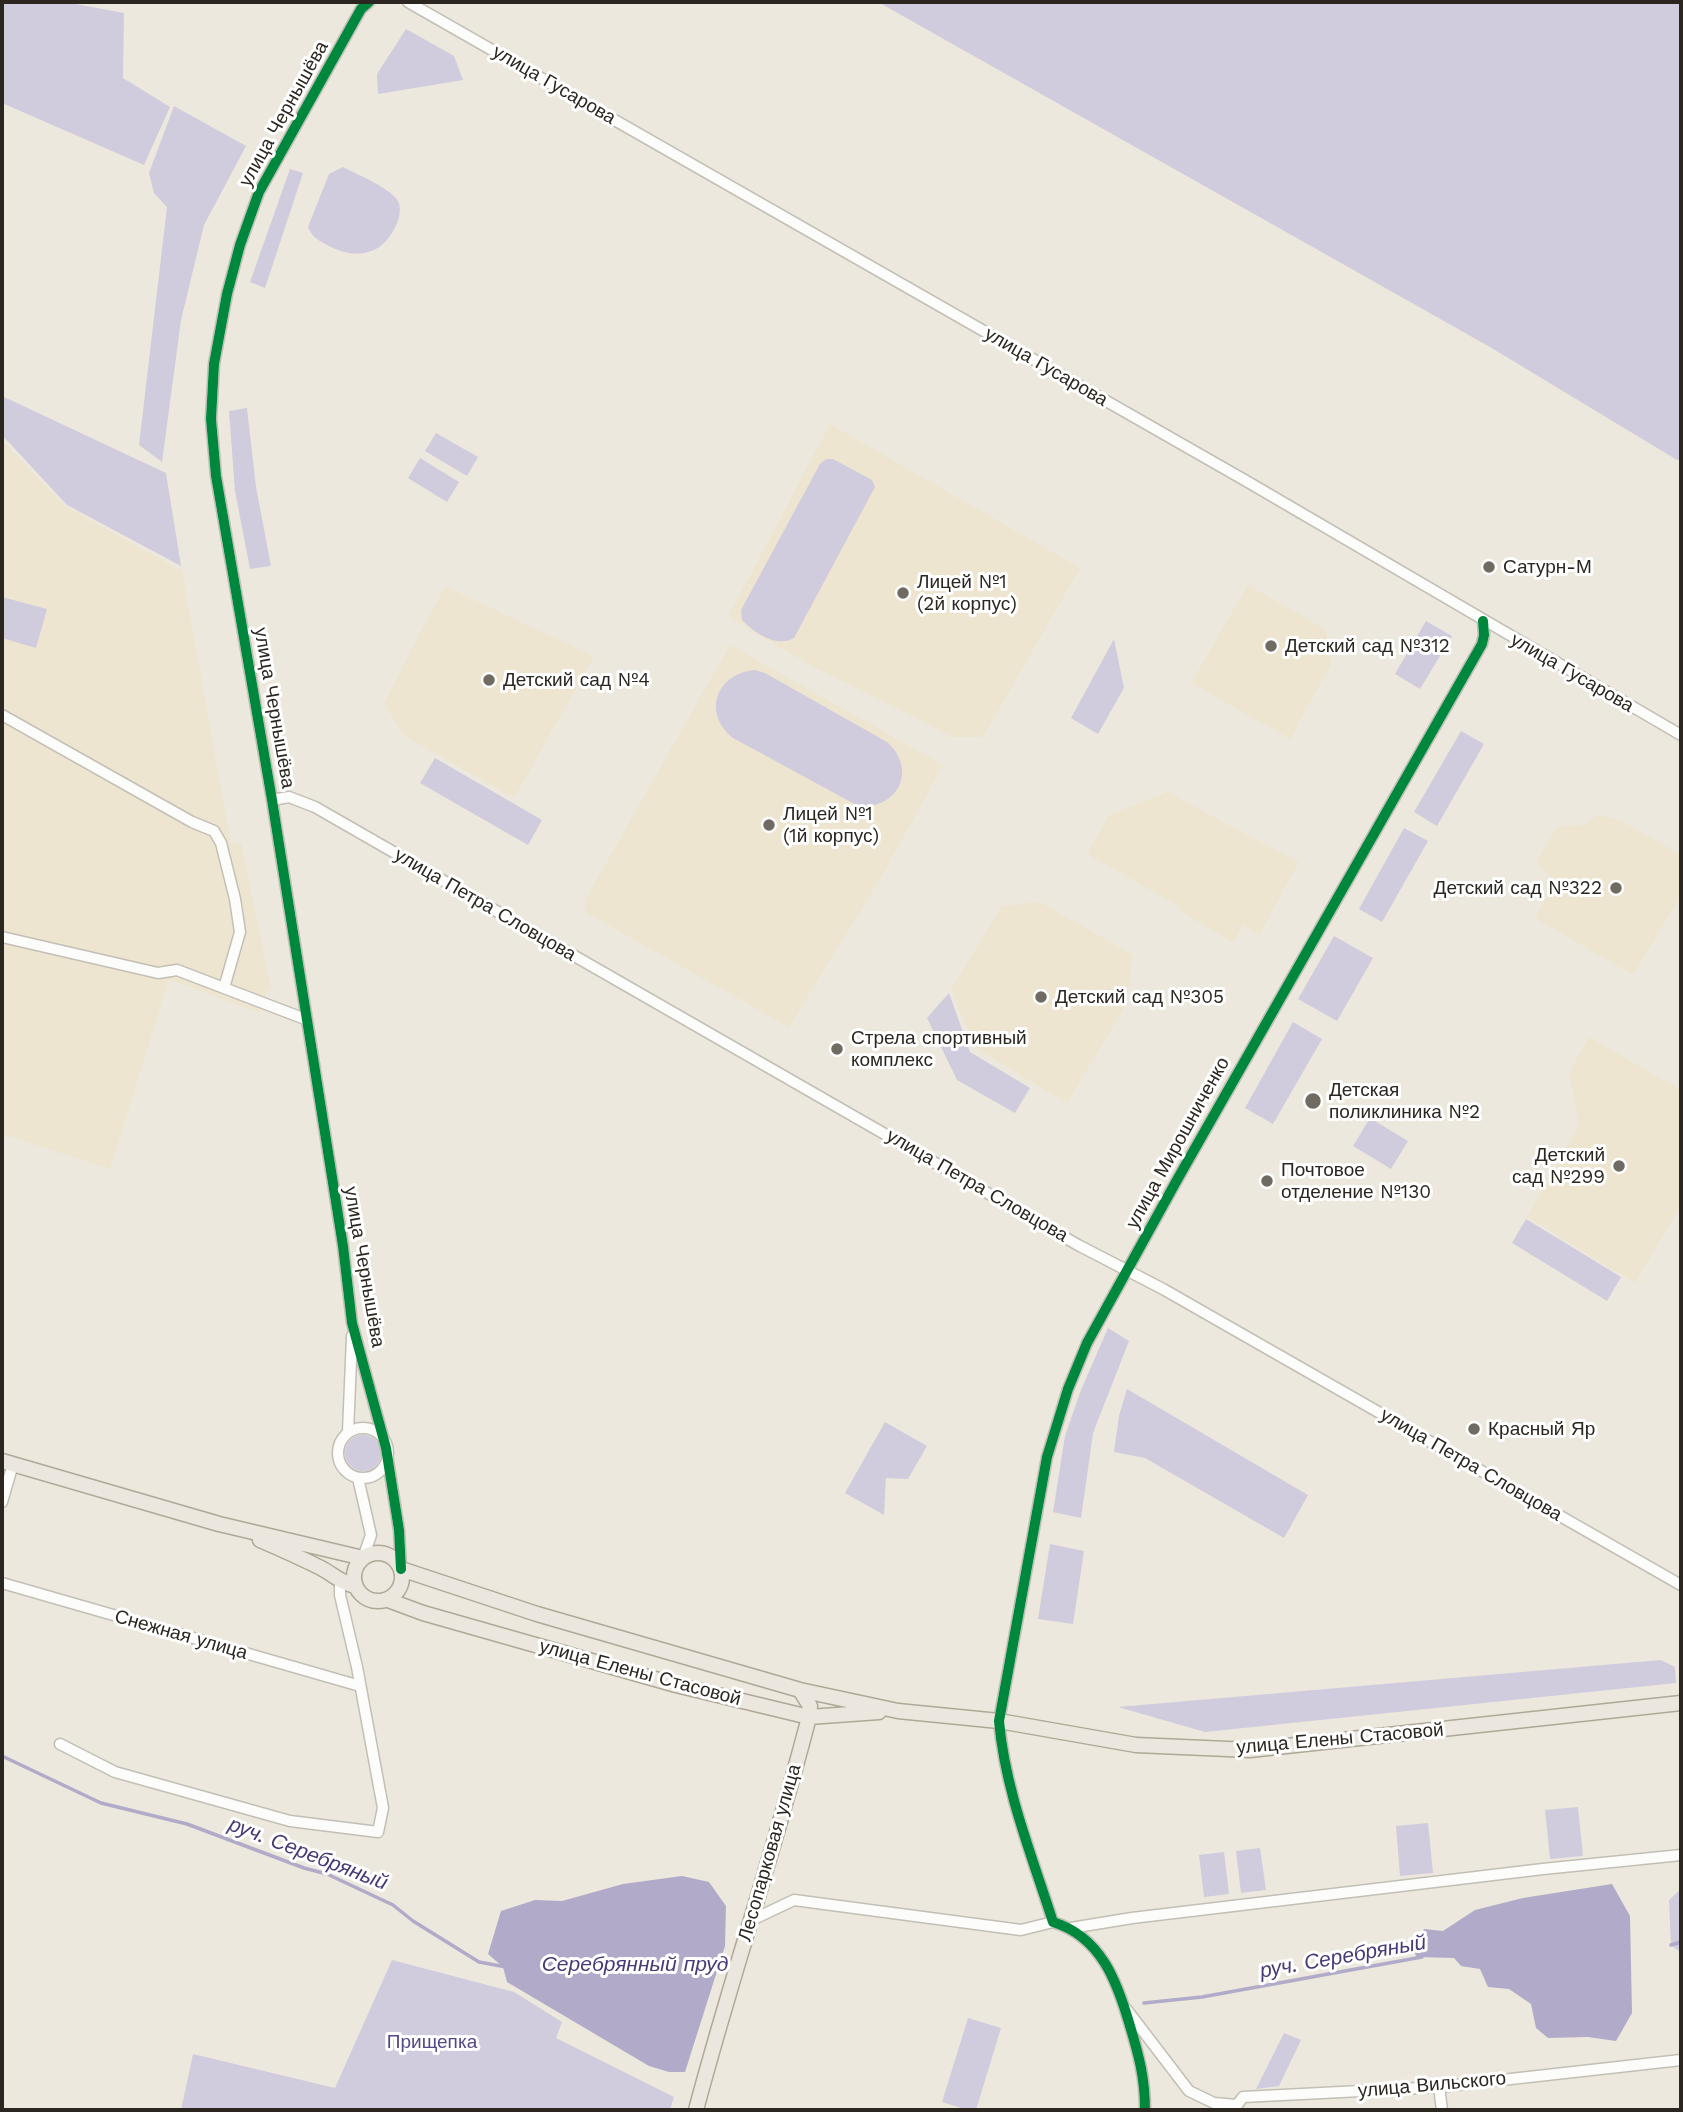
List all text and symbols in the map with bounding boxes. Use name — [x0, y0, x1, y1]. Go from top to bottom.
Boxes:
street label: улица Чернышёва — [235, 37, 333, 191]
street label: улица Гусарова — [488, 40, 620, 130]
street label: улица Гусарова — [980, 322, 1112, 412]
place label: Сатурн-М — [1503, 556, 1592, 578]
marker: Сатурн-М — [1481, 559, 1497, 575]
place label: Лицей №1 (2й корпус) — [917, 571, 1017, 615]
marker: Лицей №1 (2й корпус) — [895, 585, 911, 601]
street label: улица Чернышёва — [249, 626, 299, 790]
street label: улица Гусарова — [1506, 628, 1638, 718]
place label: Детский сад №312 — [1285, 635, 1450, 657]
marker: Детский сад №312 — [1263, 638, 1279, 654]
place label: Детский сад №4 — [503, 669, 650, 691]
marker: Детский сад №4 — [481, 672, 497, 688]
place label: Лицей №1 (1й корпус) — [783, 803, 879, 847]
marker: Лицей №1 (1й корпус) — [761, 817, 777, 833]
street label: улица Петра Словцова — [390, 844, 580, 966]
place label: Детский сад №322 — [1434, 877, 1602, 899]
marker: Детский сад №322 — [1608, 880, 1624, 896]
place label: Детский сад №305 — [1055, 986, 1224, 1008]
marker: Детский сад №305 — [1033, 989, 1049, 1005]
place label: Стрела спортивный комплекс — [851, 1027, 1027, 1071]
marker: Стрела спортивный комплекс — [829, 1041, 845, 1057]
street label: улица Мирошниченко — [1121, 1053, 1235, 1233]
place label: Детская поликлиника №2 — [1329, 1079, 1480, 1123]
marker: Детская поликлиника №2 — [1303, 1091, 1323, 1111]
street label: улица Петра Словцова — [882, 1125, 1072, 1247]
place label: Детский сад №299 — [1512, 1144, 1605, 1188]
marker: Детский сад №299 — [1611, 1158, 1627, 1174]
place label: Почтовое отделение №130 — [1281, 1159, 1431, 1203]
marker: Почтовое отделение №130 — [1259, 1173, 1275, 1189]
street label: улица Чернышёва — [339, 1185, 389, 1349]
street label: улица Петра Словцова — [1376, 1404, 1566, 1526]
place label: Красный Яр — [1488, 1418, 1595, 1440]
marker: Красный Яр — [1466, 1421, 1482, 1437]
street label: Снежная улица — [112, 1605, 250, 1665]
street label: улица Елены Стасовой — [537, 1635, 743, 1711]
street label: улица Елены Стасовой — [1236, 1719, 1444, 1759]
street label: Лесопарковая улица — [734, 1762, 806, 1944]
water label: руч. Серебряный — [225, 1812, 391, 1896]
water label: руч. Серебряный — [1258, 1930, 1428, 1984]
water label: Серебрянный пруд — [542, 1952, 728, 1978]
park label: Прищепка — [387, 2031, 477, 2053]
street label: улица Вильского — [1357, 2067, 1507, 2103]

